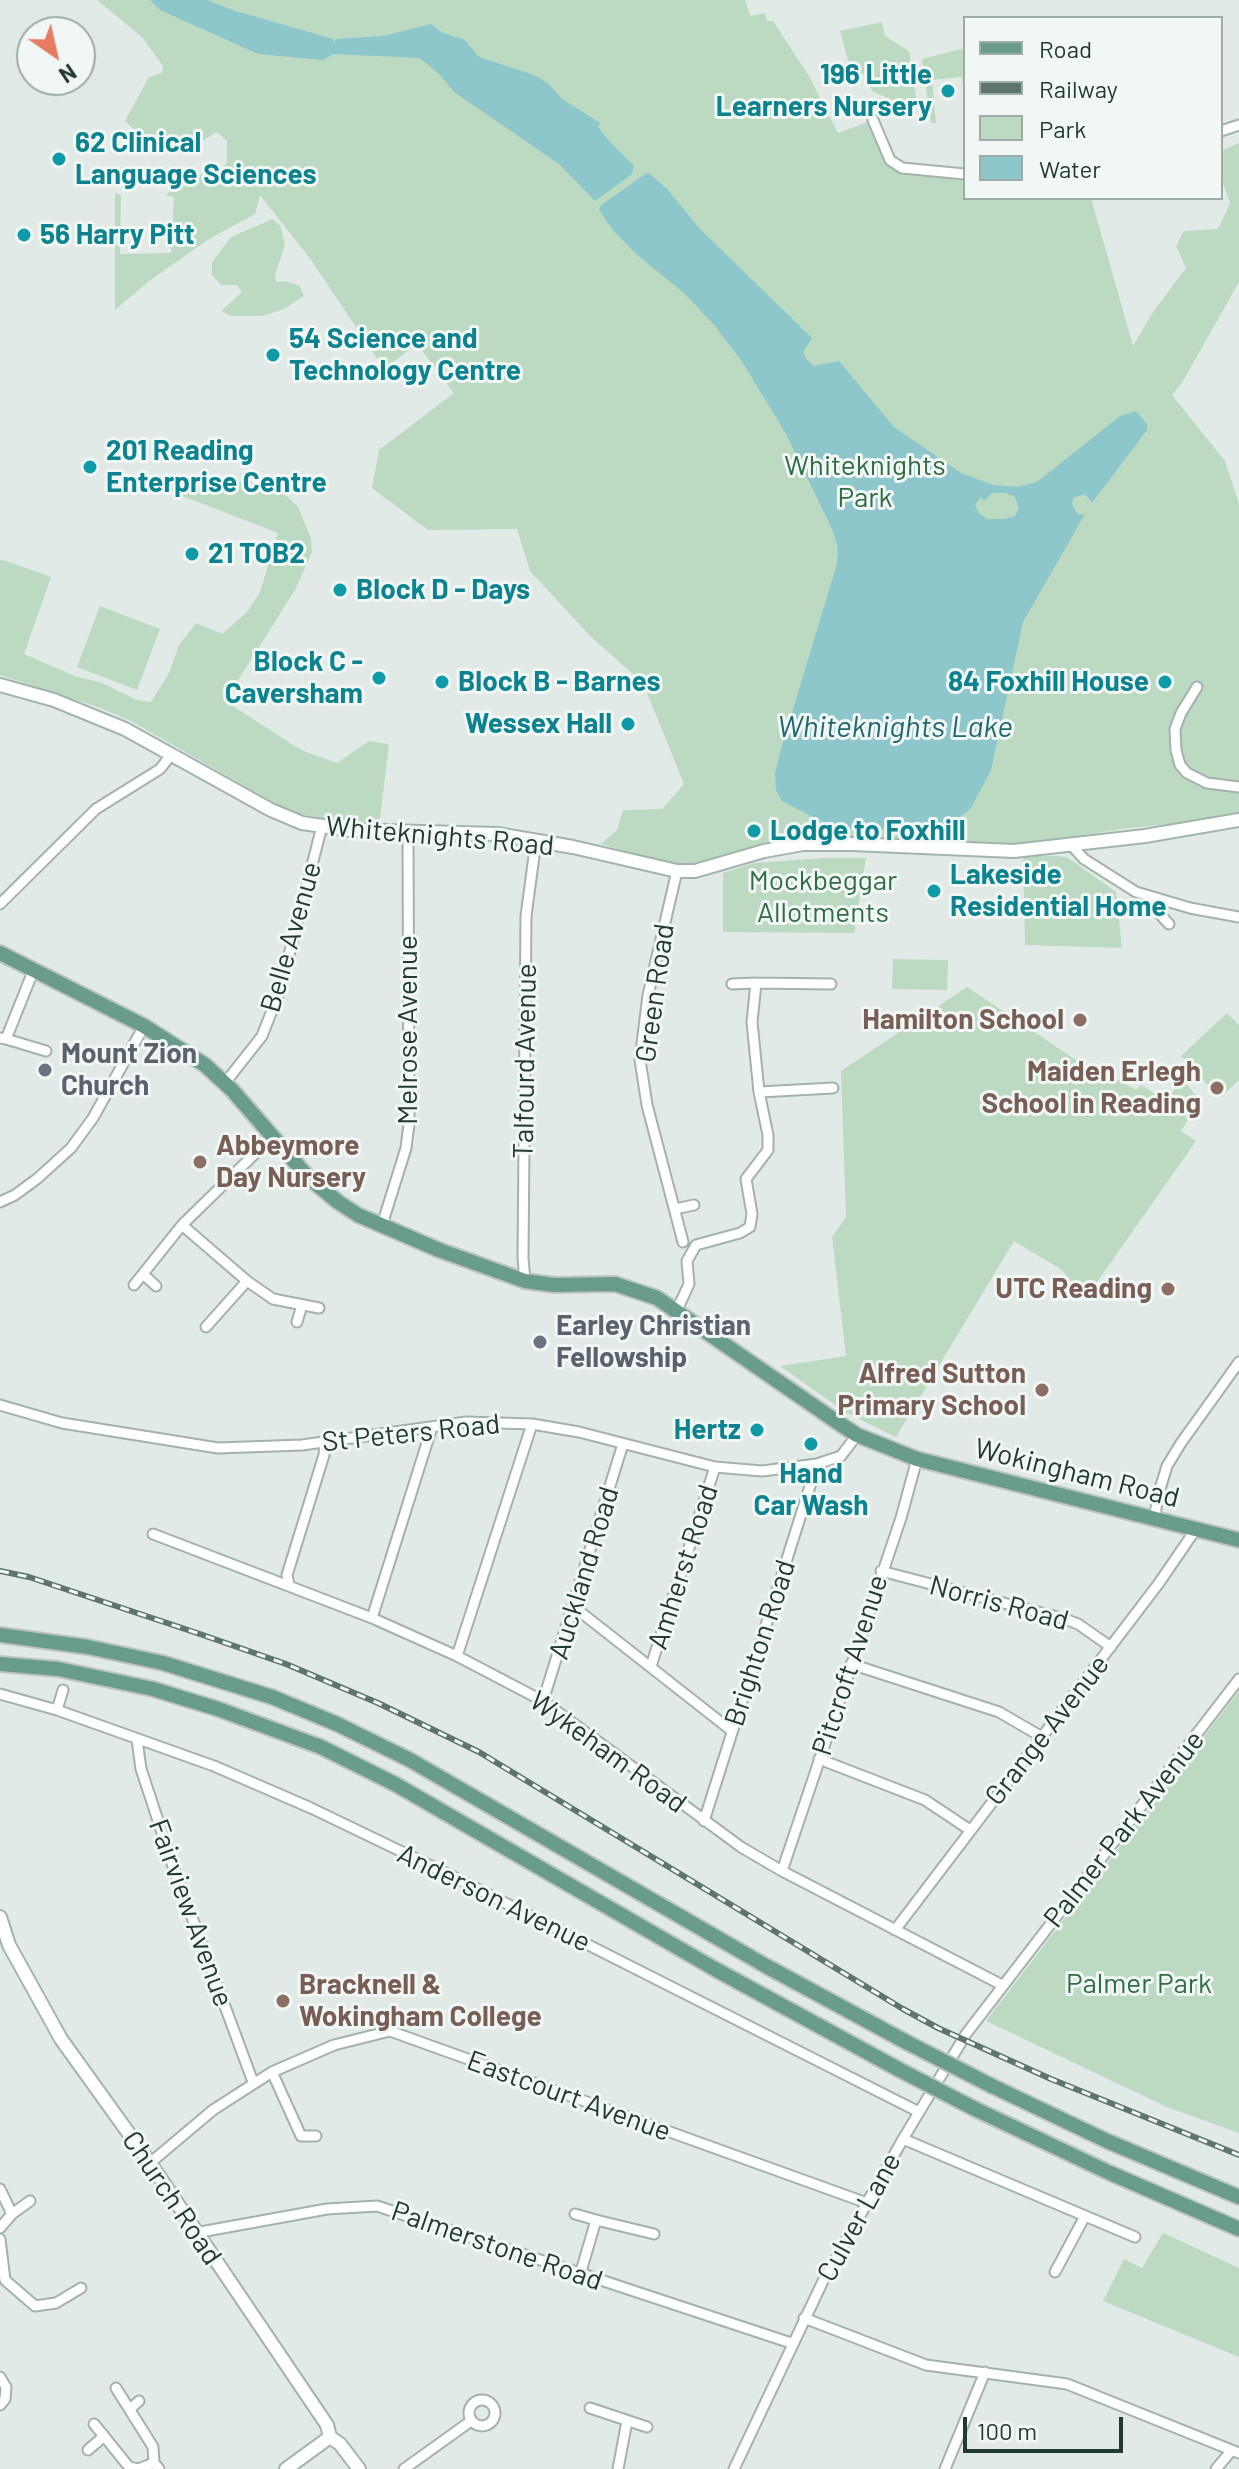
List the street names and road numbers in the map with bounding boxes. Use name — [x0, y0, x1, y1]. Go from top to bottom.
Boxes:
street label: Whiteknights Road — [324, 809, 556, 863]
street label: Belle Avenue — [254, 858, 328, 1016]
street label: Green Road — [629, 922, 681, 1064]
street label: Melrose Avenue — [391, 935, 425, 1125]
street label: Talfourd Avenue — [507, 963, 543, 1159]
street label: St Peters Road — [320, 1407, 502, 1459]
street label: Wokingham Road — [971, 1431, 1183, 1515]
street label: Amherst Road — [641, 1480, 725, 1654]
street label: Auckland Road — [542, 1482, 626, 1664]
street label: Brighton Road — [717, 1556, 803, 1730]
street label: Norris Road — [926, 1568, 1072, 1638]
street label: Pitcroft Avenue — [805, 1570, 895, 1760]
street label: Grange Avenue — [978, 1648, 1116, 1812]
street label: Wykeham Road — [523, 1684, 693, 1820]
street label: Palmer Park Avenue — [1037, 1724, 1211, 1934]
street label: Fairview Avenue — [141, 1815, 241, 2011]
street label: Anderson Avenue — [392, 1837, 596, 1959]
street label: Eastcourt Avenue — [462, 2044, 676, 2148]
street label: Church Road — [115, 2125, 229, 2271]
street label: Culver Lane — [810, 2147, 908, 2287]
street label: Palmerstone Road — [387, 2194, 607, 2298]

